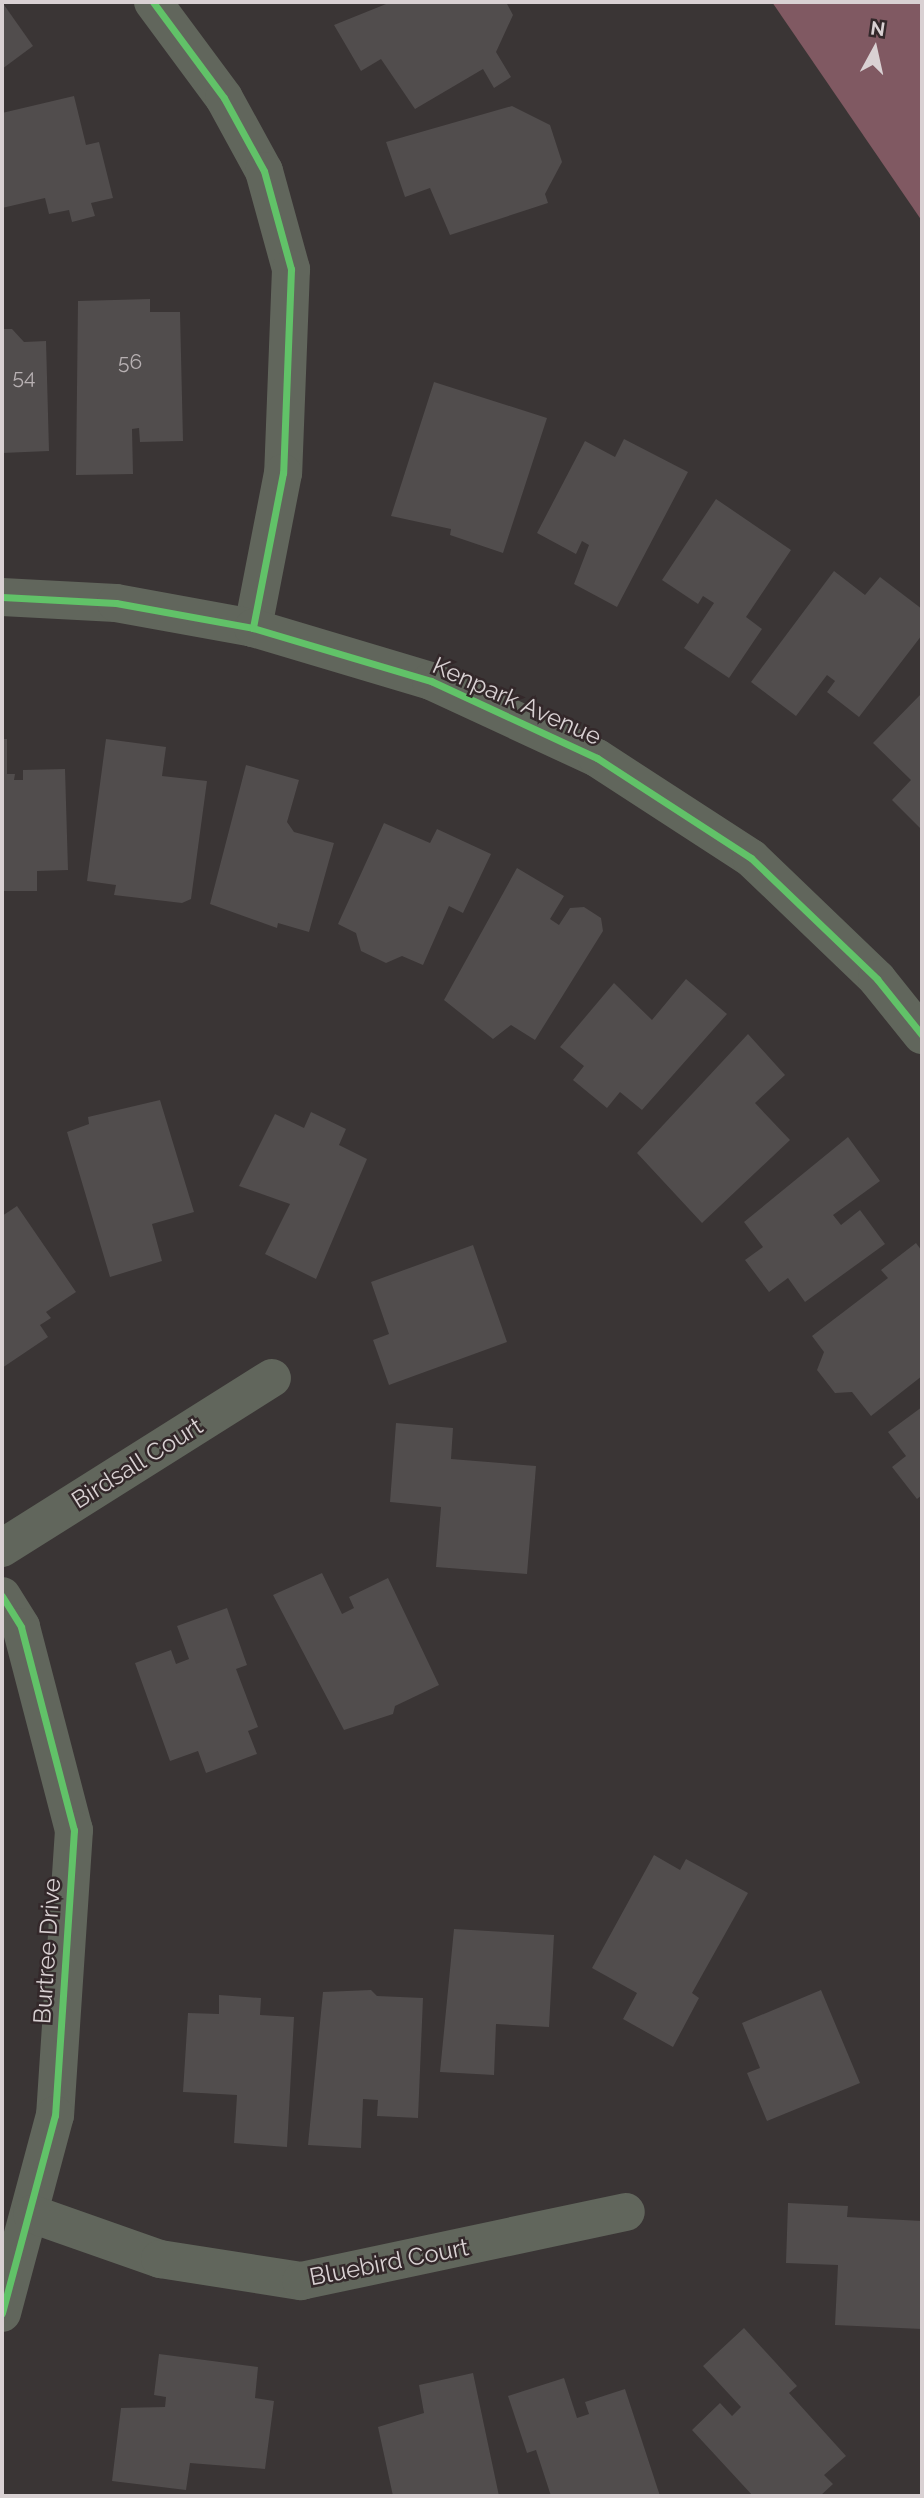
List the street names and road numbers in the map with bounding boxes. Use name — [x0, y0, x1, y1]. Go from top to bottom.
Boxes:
street label: Kenpark Avenue — [428, 651, 606, 751]
street label: Birdsall Court — [66, 1411, 208, 1515]
street label: Burtree Drive — [28, 1877, 66, 2025]
street label: Bluebird Court — [307, 2232, 471, 2292]

